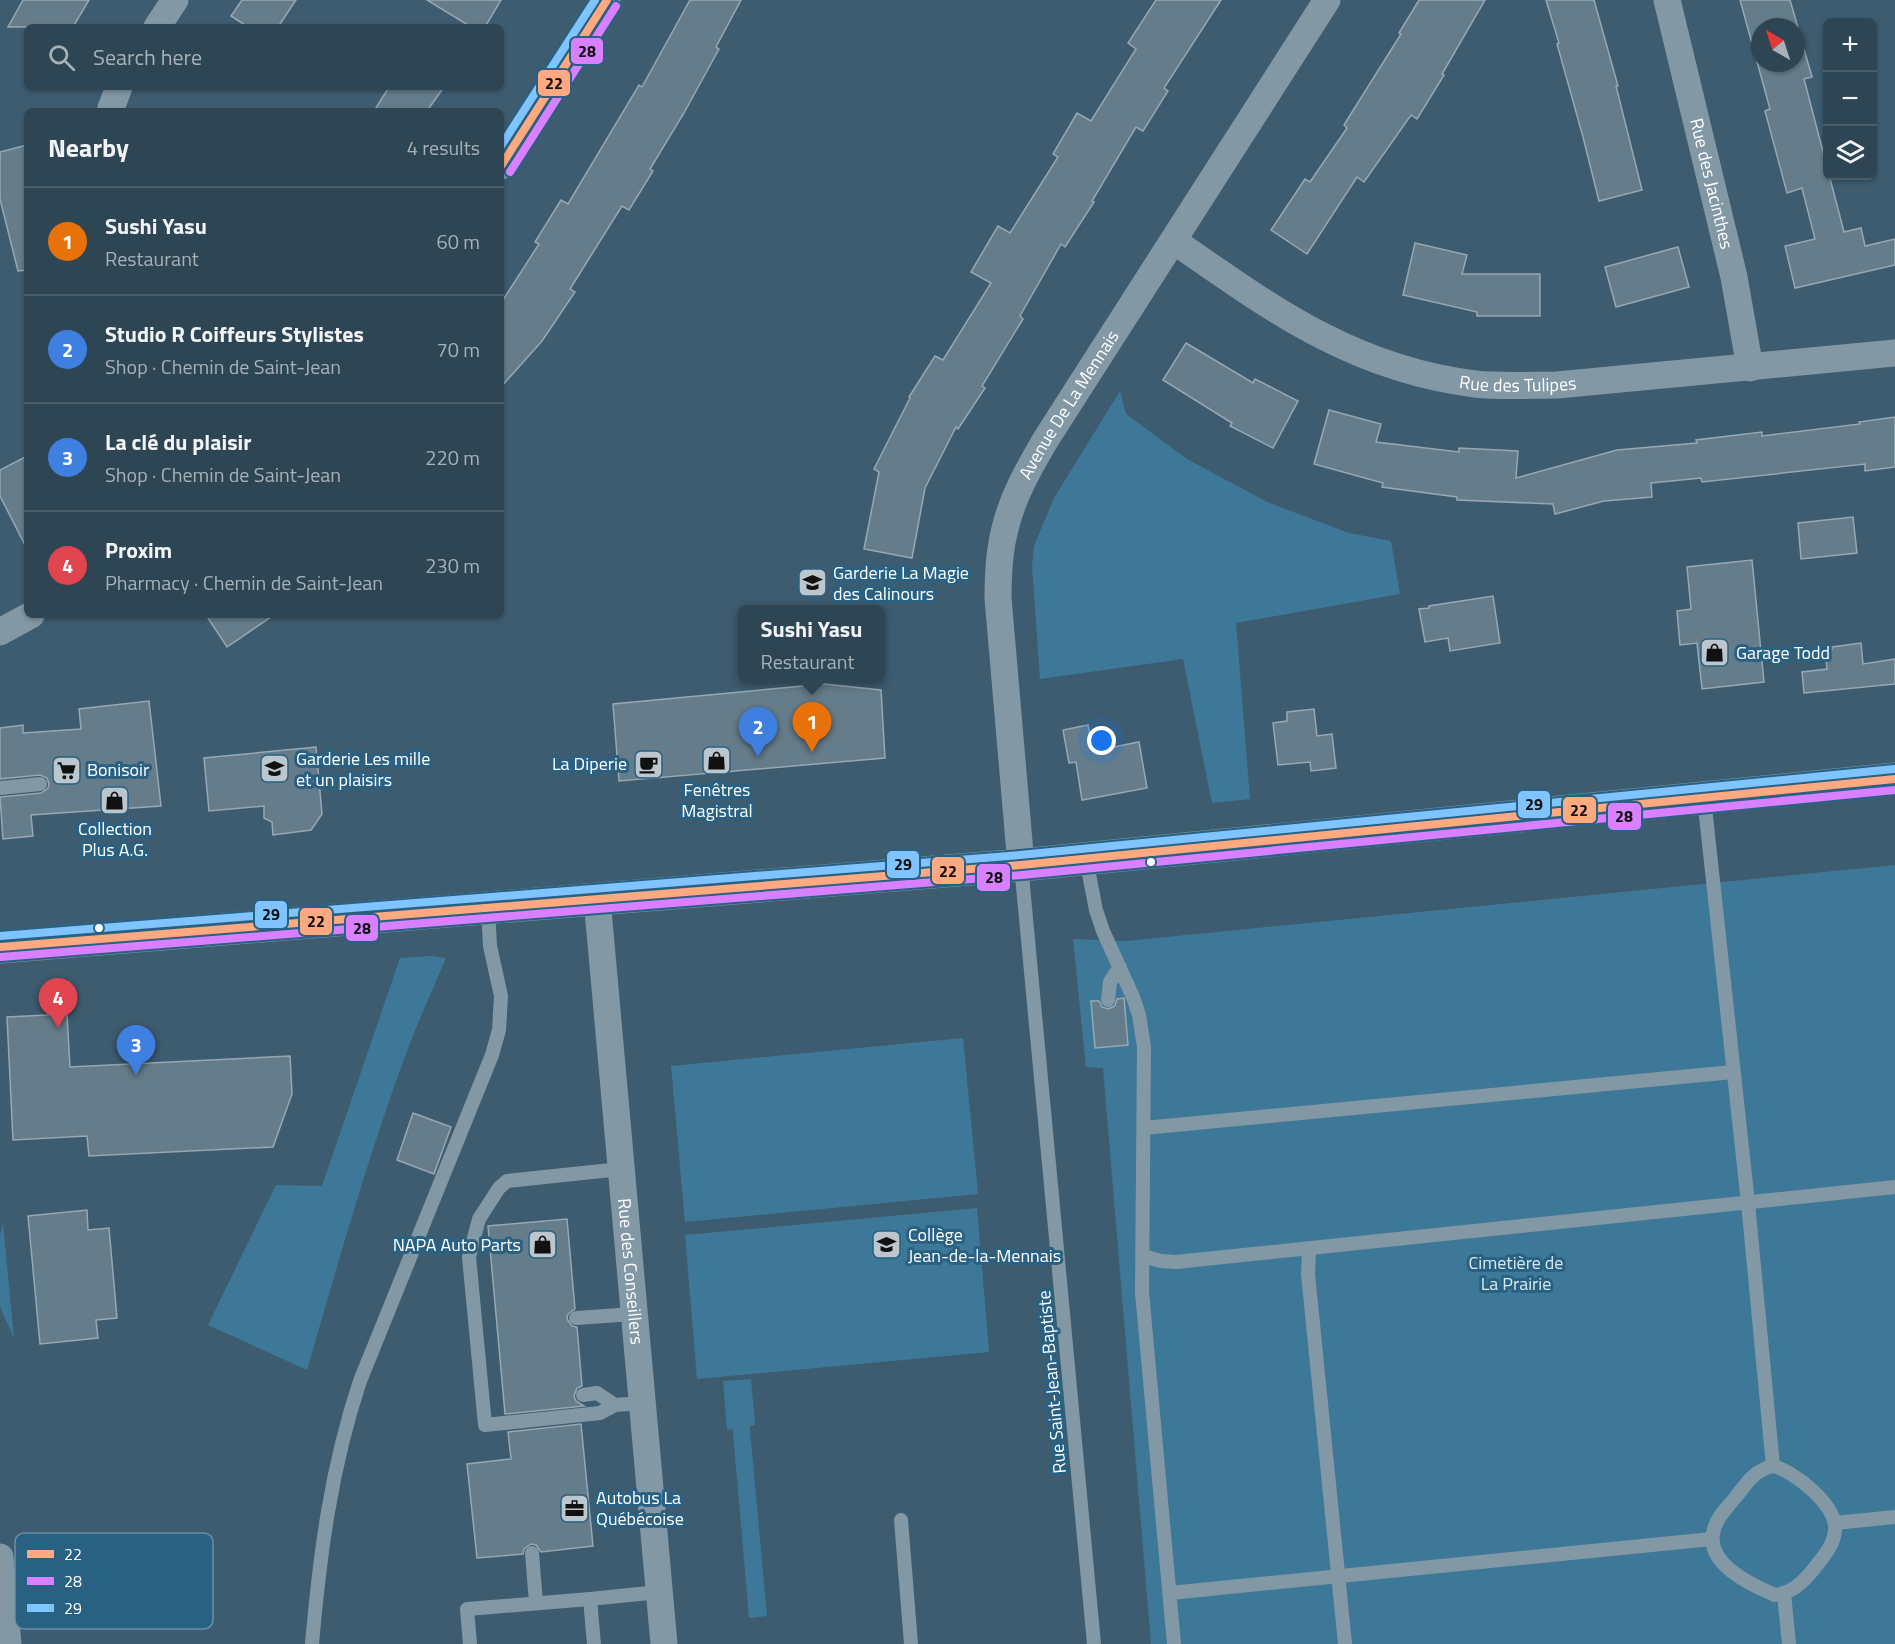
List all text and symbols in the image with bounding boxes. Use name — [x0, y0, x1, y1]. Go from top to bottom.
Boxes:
north arrow — [1751, 18, 1805, 72]
map controls — [1823, 18, 1877, 180]
button: + — [1823, 18, 1877, 72]
search box — [24, 24, 504, 90]
line badge: 28 — [570, 37, 604, 65]
text: 28 — [578, 39, 596, 63]
text: Search here — [93, 40, 202, 74]
icon: search — [45, 41, 78, 74]
line badge: 22 — [537, 69, 571, 97]
text: 22 — [545, 71, 563, 95]
button: − — [1823, 72, 1877, 126]
street label: Rue des Jacinthes — [1683, 115, 1741, 252]
button: layers — [1823, 126, 1877, 180]
text: Nearby — [48, 128, 129, 167]
text: 4 results — [407, 132, 480, 163]
text: Sushi Yasu — [105, 209, 207, 243]
text: 1 — [62, 226, 73, 257]
text: 60 m — [436, 226, 480, 257]
text: Restaurant — [105, 243, 199, 274]
text: Studio R Coiffeurs Stylistes — [105, 317, 364, 351]
street label: Avenue De La Mennais — [1012, 325, 1125, 484]
text: 2 — [62, 334, 73, 365]
text: 70 m — [436, 334, 480, 365]
text: Shop · Chemin de Saint-Jean — [105, 351, 341, 382]
street label: Rue des Tulipes — [1457, 368, 1578, 399]
text: La clé du plaisir — [105, 425, 251, 459]
text: 3 — [62, 442, 73, 473]
text: 220 m — [425, 442, 480, 473]
text: Shop · Chemin de Saint-Jean — [105, 459, 341, 490]
text: Proxim — [105, 533, 172, 567]
text: 4 — [62, 550, 73, 581]
text: 230 m — [425, 550, 480, 581]
place label: Garderie La Magie des Calinours — [833, 559, 969, 607]
text: Pharmacy · Chemin de Saint-Jean — [105, 567, 383, 598]
school or university icon: Garderie La Magie des Calinours — [796, 567, 828, 599]
popup — [738, 605, 885, 683]
text: Sushi Yasu — [761, 612, 862, 646]
shop icon: Garage Todd — [1699, 637, 1731, 669]
place label: Garage Todd — [1736, 639, 1830, 666]
text: Restaurant — [761, 646, 854, 677]
pin: 1 — [792, 702, 832, 752]
pin: 2 — [738, 708, 777, 757]
your location — [1087, 726, 1116, 755]
place label: Garderie Les mille et un plaisirs — [296, 745, 430, 793]
shop icon: Fenêtres Magistral — [701, 745, 733, 777]
cafe icon: La Diperie — [632, 748, 664, 780]
place label: La Diperie — [552, 750, 627, 777]
school or university icon: Garderie Les mille et un plaisirs — [259, 753, 291, 785]
supermarket icon: Bonisoir — [50, 754, 82, 786]
place label: Bonisoir — [87, 756, 149, 783]
place label: Fenêtres Magistral — [681, 776, 753, 824]
shop icon: Collection Plus A.G. — [99, 784, 131, 816]
line badge: 29 — [1517, 790, 1551, 819]
text: 29 — [1525, 792, 1543, 816]
line badge: 22 — [1562, 796, 1597, 824]
text: 22 — [1570, 798, 1588, 822]
line badge: 28 — [1607, 802, 1642, 831]
text: 28 — [1615, 804, 1633, 828]
place label: Collection Plus A.G. — [78, 815, 152, 863]
line badge: 29 — [886, 850, 920, 879]
text: 29 — [894, 852, 912, 876]
line badge: 22 — [931, 856, 965, 885]
unlabelled marker — [1145, 856, 1157, 868]
text: 22 — [939, 859, 957, 883]
line badge: 28 — [976, 863, 1011, 892]
text: 28 — [985, 865, 1003, 889]
line badge: 29 — [254, 900, 288, 929]
text: 29 — [262, 902, 280, 926]
line badge: 22 — [299, 907, 333, 936]
text: 22 — [307, 909, 325, 933]
line badge: 28 — [345, 914, 379, 942]
text: 28 — [353, 916, 371, 940]
unlabelled marker — [93, 922, 105, 934]
pin: 4 — [38, 978, 78, 1028]
pin: 3 — [116, 1026, 156, 1075]
street label: Rue des Conseillers — [611, 1197, 651, 1346]
place label: Collège Jean-de-la-Mennais — [908, 1221, 1061, 1269]
shop icon: NAPA Auto Parts — [526, 1229, 558, 1261]
school or university icon: Collège Jean-de-la-Mennais — [871, 1229, 903, 1261]
place label: NAPA Auto Parts — [393, 1231, 521, 1258]
park label: Cimetière de La Prairie — [1469, 1249, 1563, 1297]
street label: Rue Saint-Jean-Baptiste — [1030, 1289, 1073, 1475]
place label: Autobus La Québécoise — [596, 1484, 684, 1532]
office icon: Autobus La Québécoise — [559, 1492, 591, 1524]
legend — [15, 1533, 213, 1629]
text: 22 — [64, 1542, 82, 1566]
text: 28 — [64, 1569, 82, 1593]
text: 29 — [64, 1596, 82, 1620]

